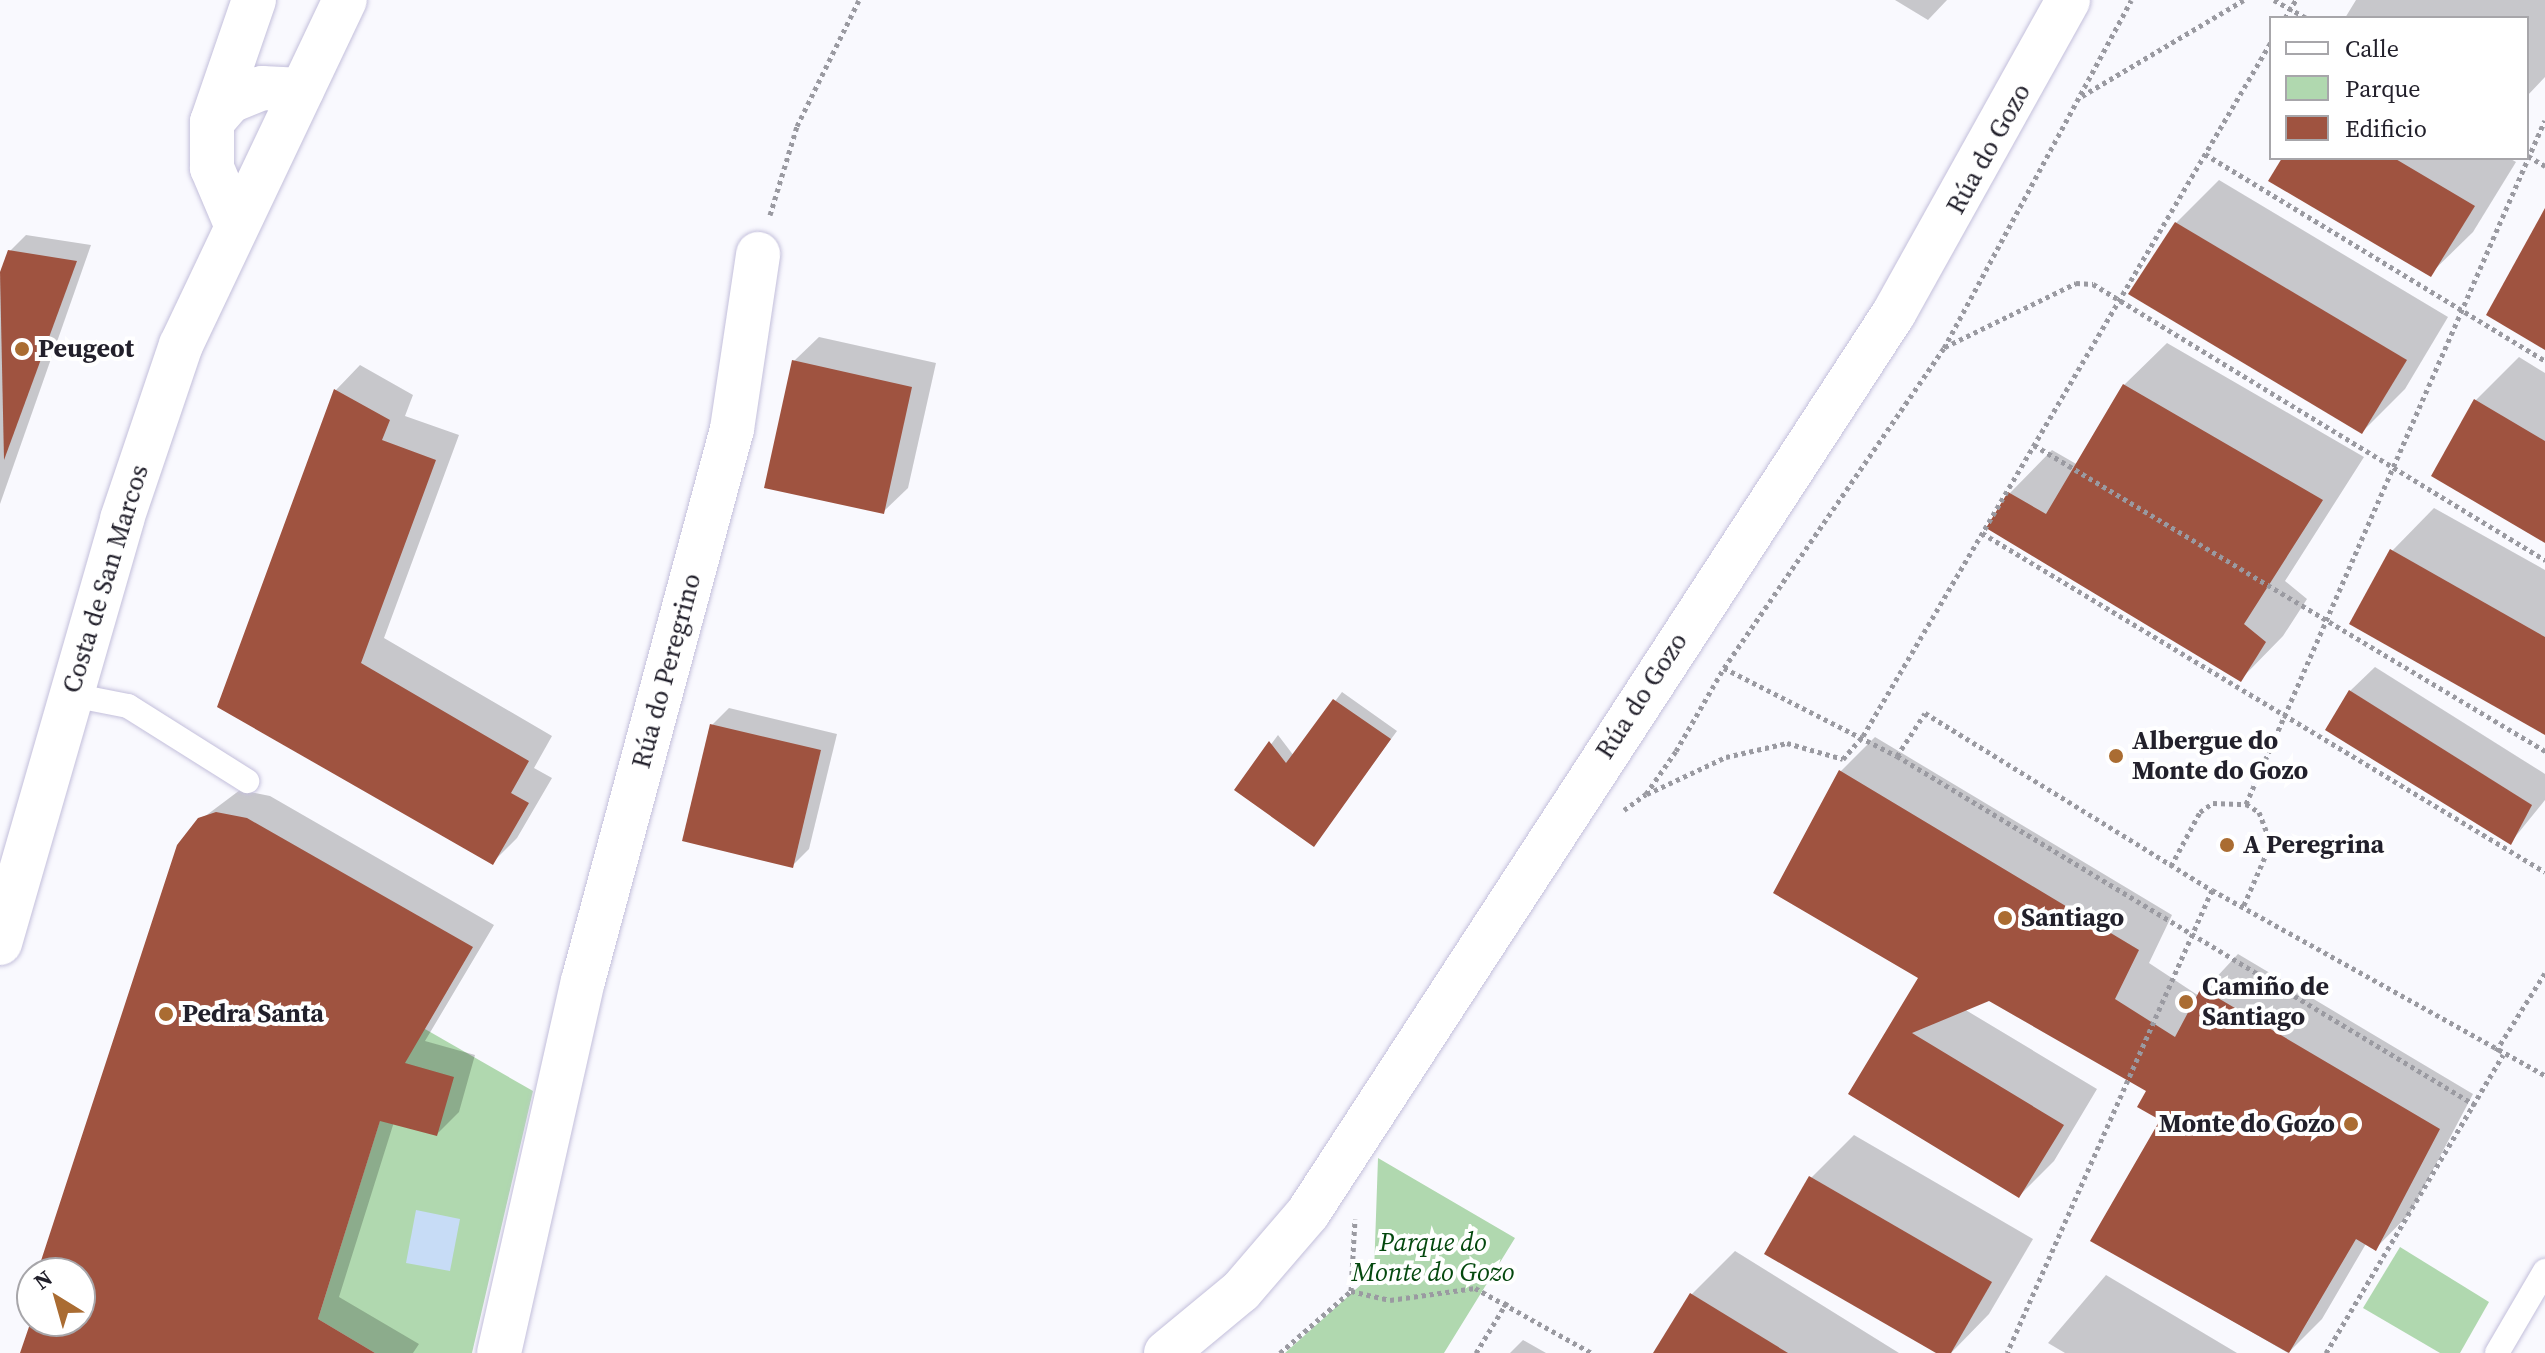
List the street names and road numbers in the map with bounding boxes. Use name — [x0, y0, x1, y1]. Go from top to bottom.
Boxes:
street label: Rúa do Gozo — [1940, 78, 2038, 220]
street label: Costa de San Marcos — [56, 461, 156, 697]
street label: Rúa do Peregrino — [626, 570, 708, 772]
street label: Rúa do Gozo — [1590, 627, 1694, 765]

